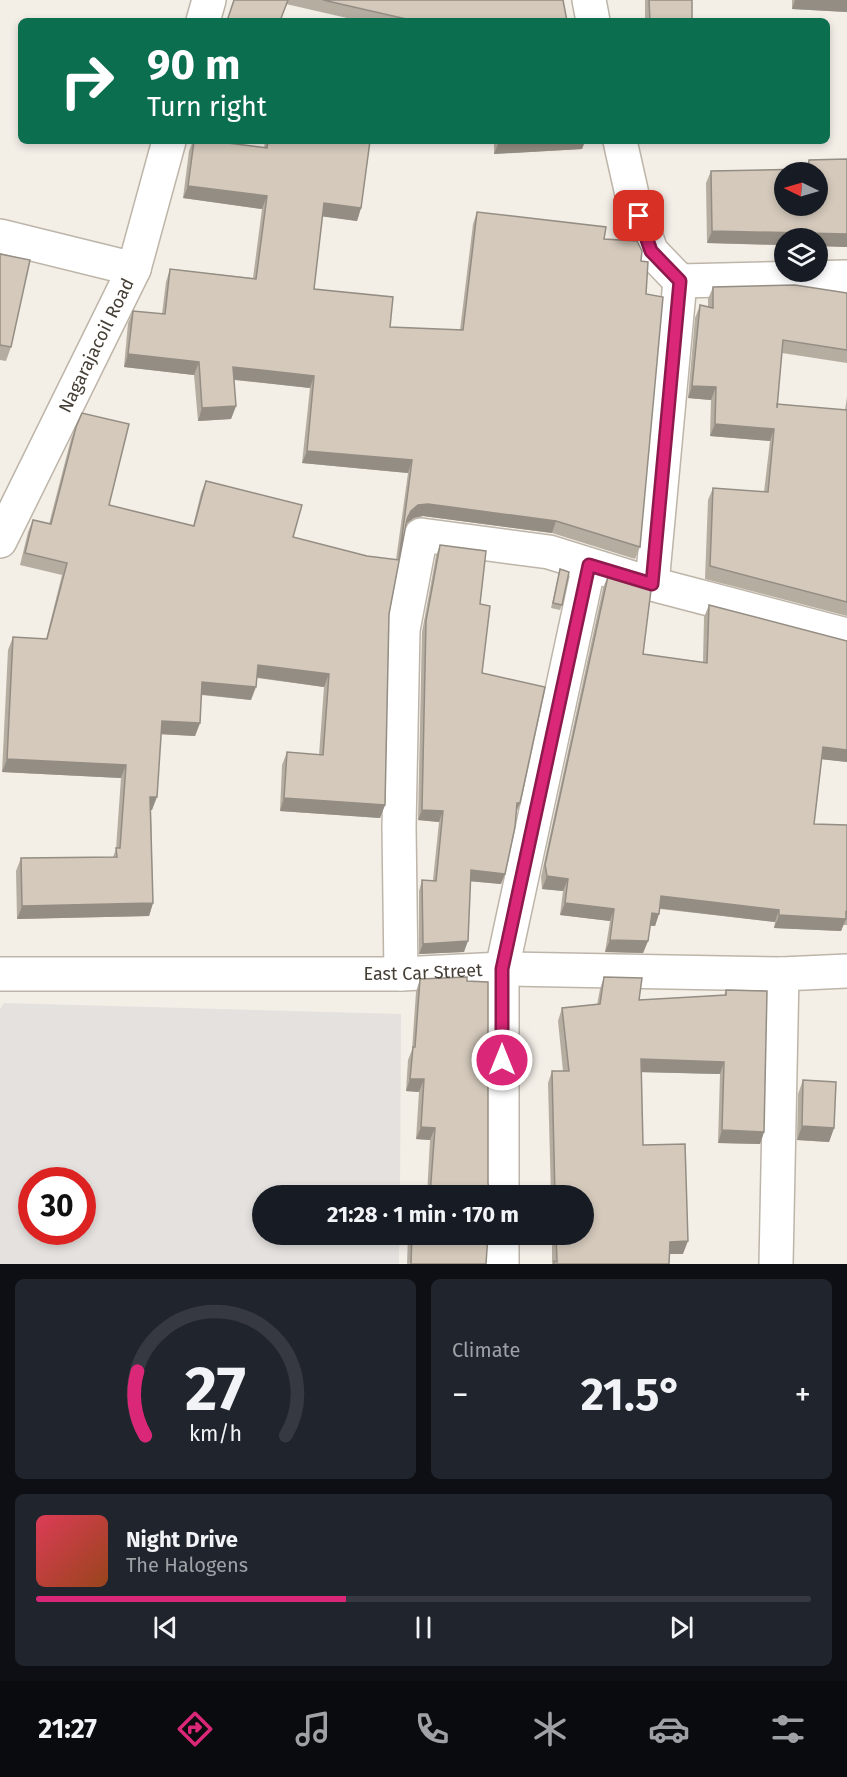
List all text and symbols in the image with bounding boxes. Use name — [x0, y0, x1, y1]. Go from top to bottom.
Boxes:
text: 90 m — [147, 40, 241, 90]
icon: right — [48, 42, 126, 120]
text: Turn right — [147, 91, 267, 123]
north arrow — [774, 162, 828, 216]
map controls — [774, 162, 828, 282]
pin — [613, 190, 664, 241]
icon: arrive — [622, 199, 655, 232]
button: layers — [774, 228, 828, 282]
street label: Nagarajacoil Road — [54, 275, 139, 416]
street label: East Car Street — [363, 959, 483, 985]
position arrow — [470, 1028, 534, 1092]
speed limit sign: 30 — [18, 1167, 96, 1245]
text: 21:28 · 1 min · 170 m — [327, 1201, 519, 1228]
text: Climate — [452, 1338, 520, 1362]
text: 27 — [185, 1352, 246, 1427]
text: 21.5° — [581, 1368, 682, 1422]
text: − — [452, 1375, 469, 1415]
text: + — [795, 1375, 811, 1415]
text: km/h — [189, 1421, 242, 1447]
text: Night Drive — [126, 1526, 238, 1553]
text: The Halogens — [126, 1553, 248, 1577]
icon: previous — [149, 1611, 182, 1644]
icon: pause — [407, 1611, 440, 1644]
icon: next — [665, 1611, 698, 1644]
icon: directions — [174, 1708, 216, 1750]
icon: music — [292, 1708, 334, 1750]
icon: phone — [411, 1708, 453, 1750]
icon: climate — [529, 1708, 571, 1750]
icon: car — [648, 1708, 690, 1750]
icon: filters — [767, 1708, 809, 1750]
text: 21:27 — [38, 1713, 97, 1745]

